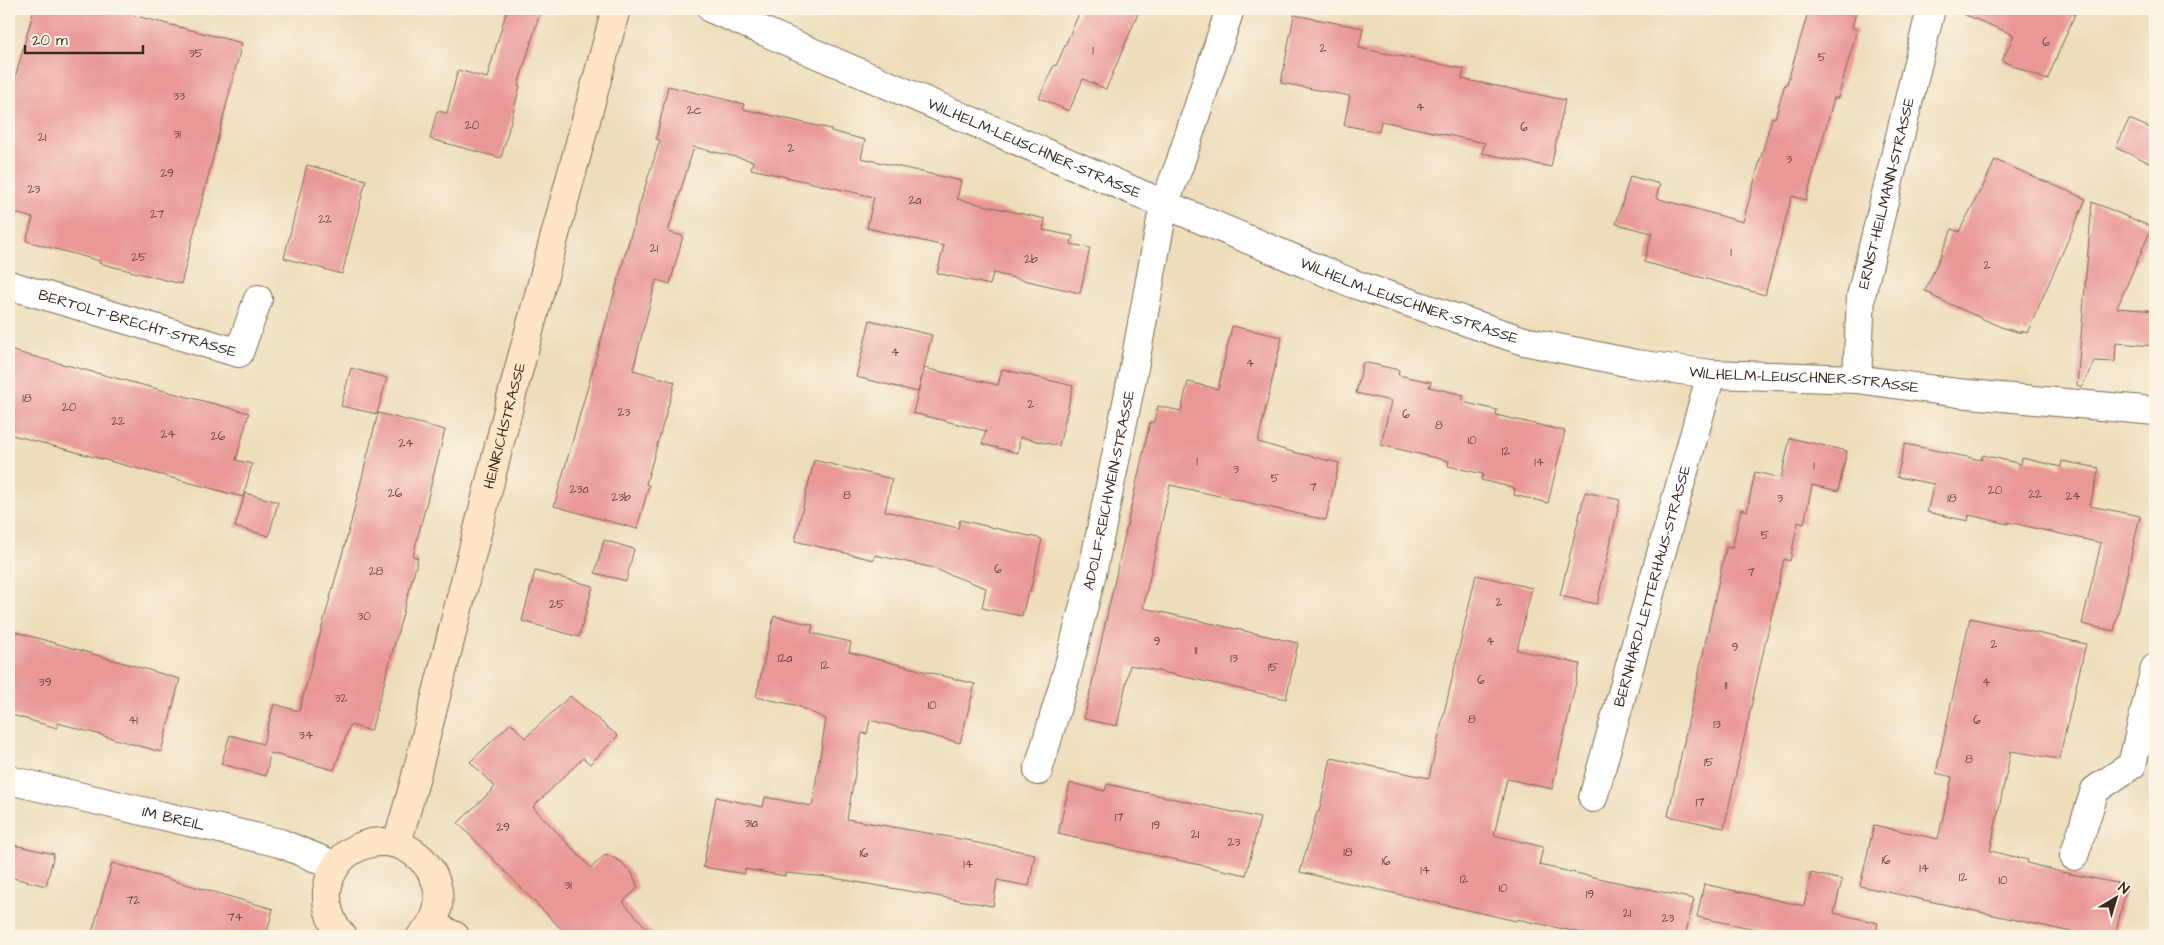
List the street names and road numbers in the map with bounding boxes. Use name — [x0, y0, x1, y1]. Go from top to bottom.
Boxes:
street label: WILHELM-LEUSCHNER-STRASSE — [924, 93, 1144, 203]
street label: ERNST-HEILMANN-STRASSE — [1853, 95, 1920, 291]
street label: WILHELM-LEUSCHNER-STRASSE — [1297, 252, 1521, 349]
street label: BERTOLT-BRECHT-STRASSE — [36, 284, 239, 362]
street label: HEINRICHSTRASSE — [478, 360, 531, 491]
street label: WILHELM-LEUSCHNER-STRASSE — [1688, 361, 1920, 398]
street label: ADOLF-REICHWEIN-STRASSE — [1078, 388, 1140, 592]
street label: BERNHARD-LETTERHAUS-STRASSE — [1608, 463, 1696, 709]
street label: IM BREIL — [140, 801, 208, 836]

